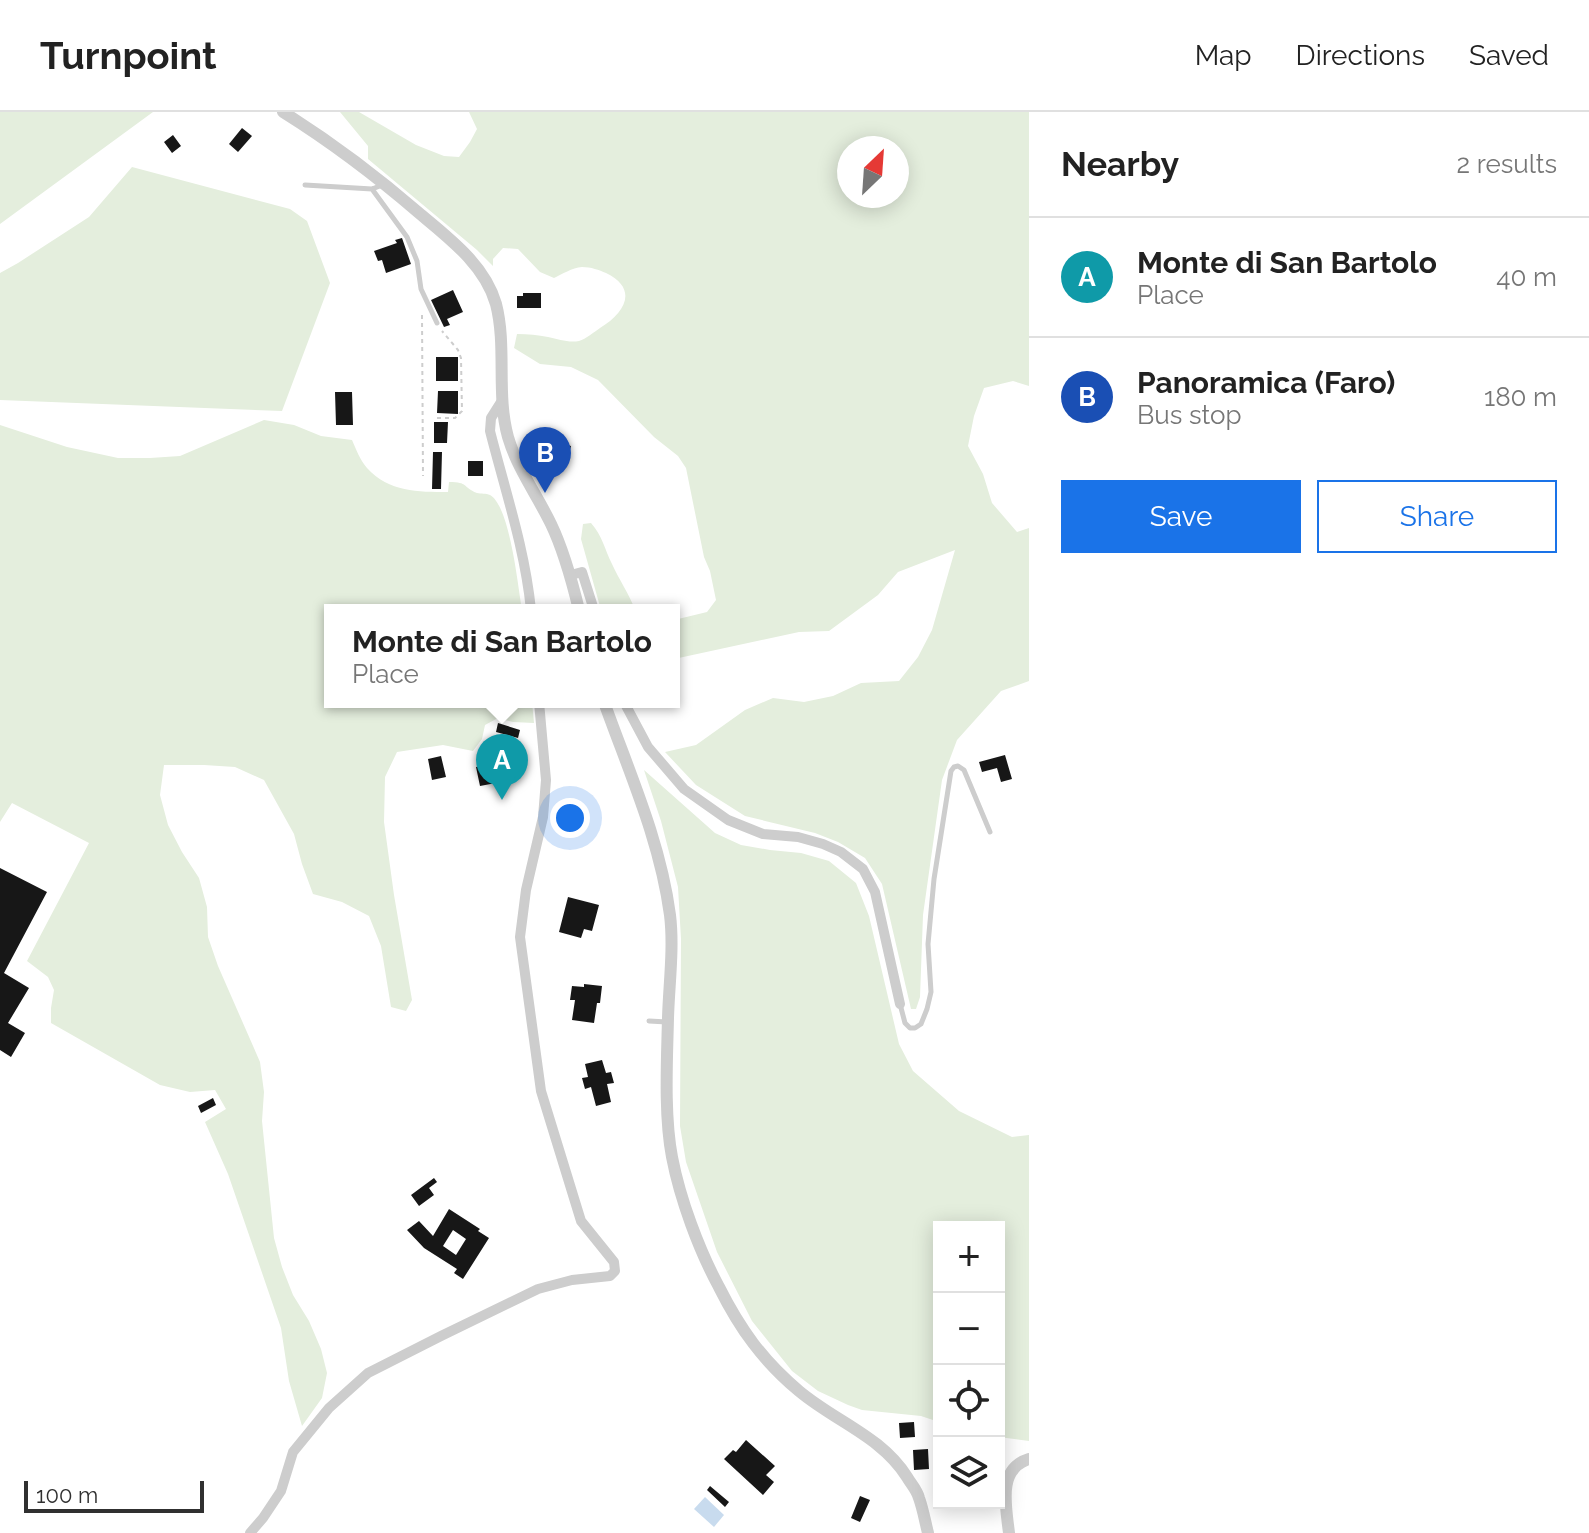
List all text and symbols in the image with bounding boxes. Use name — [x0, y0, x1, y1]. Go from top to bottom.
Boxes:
text: Turnpoint — [40, 33, 217, 78]
text: Map — [1195, 39, 1252, 72]
text: Directions — [1296, 39, 1425, 72]
text: Saved — [1469, 39, 1549, 72]
north arrow — [837, 136, 909, 208]
text: Nearby — [1061, 144, 1179, 184]
text: 2 results — [1457, 149, 1557, 179]
text: Monte di San Bartolo — [1137, 245, 1437, 280]
text: A — [1078, 262, 1096, 292]
text: 40 m — [1496, 262, 1557, 292]
text: Place — [1137, 280, 1204, 310]
text: Panoramica (Faro) — [1137, 365, 1395, 400]
text: B — [1078, 382, 1096, 412]
text: 180 m — [1484, 382, 1557, 412]
text: Bus stop — [1137, 400, 1242, 430]
pin: B — [519, 427, 571, 493]
button: Save — [1061, 480, 1301, 553]
button: Share — [1317, 480, 1557, 553]
popup — [324, 604, 680, 708]
text: Monte di San Bartolo — [352, 624, 652, 659]
text: Place — [352, 659, 419, 689]
pin: A — [476, 734, 528, 800]
your location — [550, 798, 590, 838]
map controls — [933, 1221, 1005, 1509]
button: + — [933, 1221, 1005, 1293]
button: − — [933, 1293, 1005, 1365]
button: locate — [933, 1365, 1005, 1437]
button: layers — [933, 1437, 1005, 1509]
scale bar — [24, 1477, 204, 1513]
text: 100 m — [36, 1482, 98, 1508]

